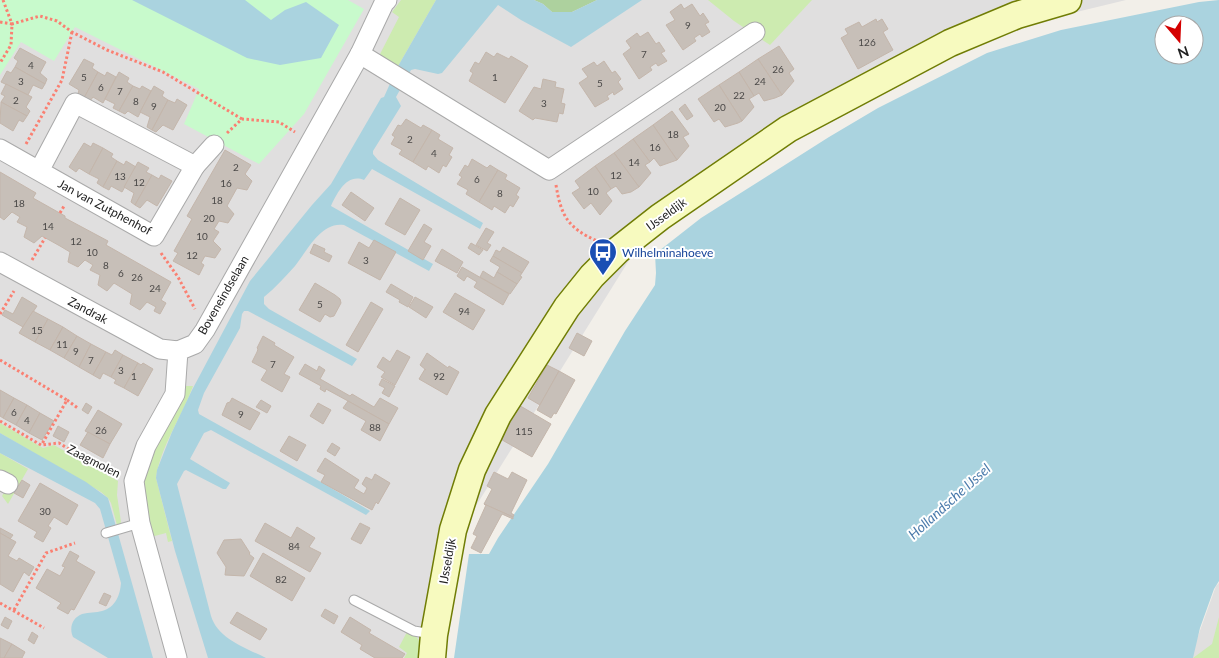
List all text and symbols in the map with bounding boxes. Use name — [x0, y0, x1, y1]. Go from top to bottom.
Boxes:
north arrow — [1154, 15, 1204, 65]
house number: 9 — [685, 19, 691, 31]
house number: 126 — [858, 36, 876, 48]
text: N — [1176, 43, 1191, 63]
house number: 7 — [641, 48, 647, 60]
house number: 4 — [28, 59, 34, 71]
house number: 26 — [772, 63, 784, 75]
house number: 5 — [81, 71, 87, 83]
house number: 1 — [492, 71, 498, 83]
house number: 3 — [18, 75, 24, 87]
house number: 24 — [754, 75, 766, 87]
house number: 5 — [597, 77, 603, 89]
house number: 6 — [98, 81, 104, 93]
house number: 7 — [117, 85, 123, 97]
house number: 22 — [733, 89, 745, 101]
house number: 2 — [13, 94, 19, 106]
house number: 8 — [133, 95, 139, 107]
house number: 3 — [541, 97, 547, 109]
house number: 9 — [151, 100, 157, 112]
house number: 20 — [714, 101, 726, 113]
house number: 18 — [667, 128, 679, 140]
house number: 2 — [407, 133, 413, 145]
house number: 16 — [649, 141, 661, 153]
house number: 4 — [431, 147, 437, 159]
house number: 14 — [628, 156, 640, 168]
house number: 2 — [233, 161, 239, 173]
house number: 12 — [610, 169, 622, 181]
house number: 13 — [114, 170, 126, 182]
house number: 6 — [474, 173, 480, 185]
street label: Jan van Zutphenhof — [56, 176, 155, 238]
house number: 12 — [133, 176, 145, 188]
house number: 16 — [220, 177, 232, 189]
house number: 10 — [587, 185, 599, 197]
house number: 8 — [497, 187, 503, 199]
house number: 18 — [211, 194, 223, 206]
street label: IJsseldijk — [643, 194, 690, 234]
house number: 18 — [13, 197, 25, 209]
house number: 20 — [203, 212, 215, 224]
house number: 14 — [42, 220, 54, 232]
house number: 10 — [196, 230, 208, 242]
house number: 12 — [70, 235, 82, 247]
bus stop icon: Wilhelminahoeve — [588, 237, 618, 276]
place label: Wilhelminahoeve — [622, 245, 713, 260]
house number: 10 — [86, 246, 98, 258]
house number: 12 — [186, 249, 198, 261]
street label: Boveneindselaan — [194, 253, 252, 337]
house number: 3 — [363, 254, 369, 266]
house number: 8 — [103, 259, 109, 271]
house number: 6 — [118, 267, 124, 279]
house number: 26 — [131, 271, 143, 283]
house number: 24 — [149, 282, 161, 294]
street label: Zandrak — [66, 293, 111, 327]
house number: 5 — [317, 298, 323, 310]
house number: 94 — [458, 305, 470, 317]
house number: 15 — [31, 324, 43, 336]
house number: 11 — [56, 338, 68, 350]
house number: 9 — [73, 345, 79, 357]
house number: 7 — [88, 354, 94, 366]
house number: 7 — [270, 358, 276, 370]
house number: 3 — [118, 364, 124, 376]
house number: 1 — [131, 370, 137, 382]
house number: 92 — [433, 370, 445, 382]
house number: 6 — [11, 406, 17, 418]
house number: 9 — [238, 408, 244, 420]
house number: 4 — [24, 414, 30, 426]
house number: 88 — [369, 421, 381, 433]
house number: 26 — [95, 424, 107, 436]
house number: 115 — [515, 425, 533, 437]
street label: Zaagmolen — [65, 441, 123, 481]
water label: Hollandsche IJssel — [904, 460, 994, 542]
house number: 30 — [39, 505, 51, 517]
street label: IJsseldijk — [436, 536, 459, 585]
house number: 84 — [288, 540, 300, 552]
house number: 82 — [275, 573, 287, 585]

